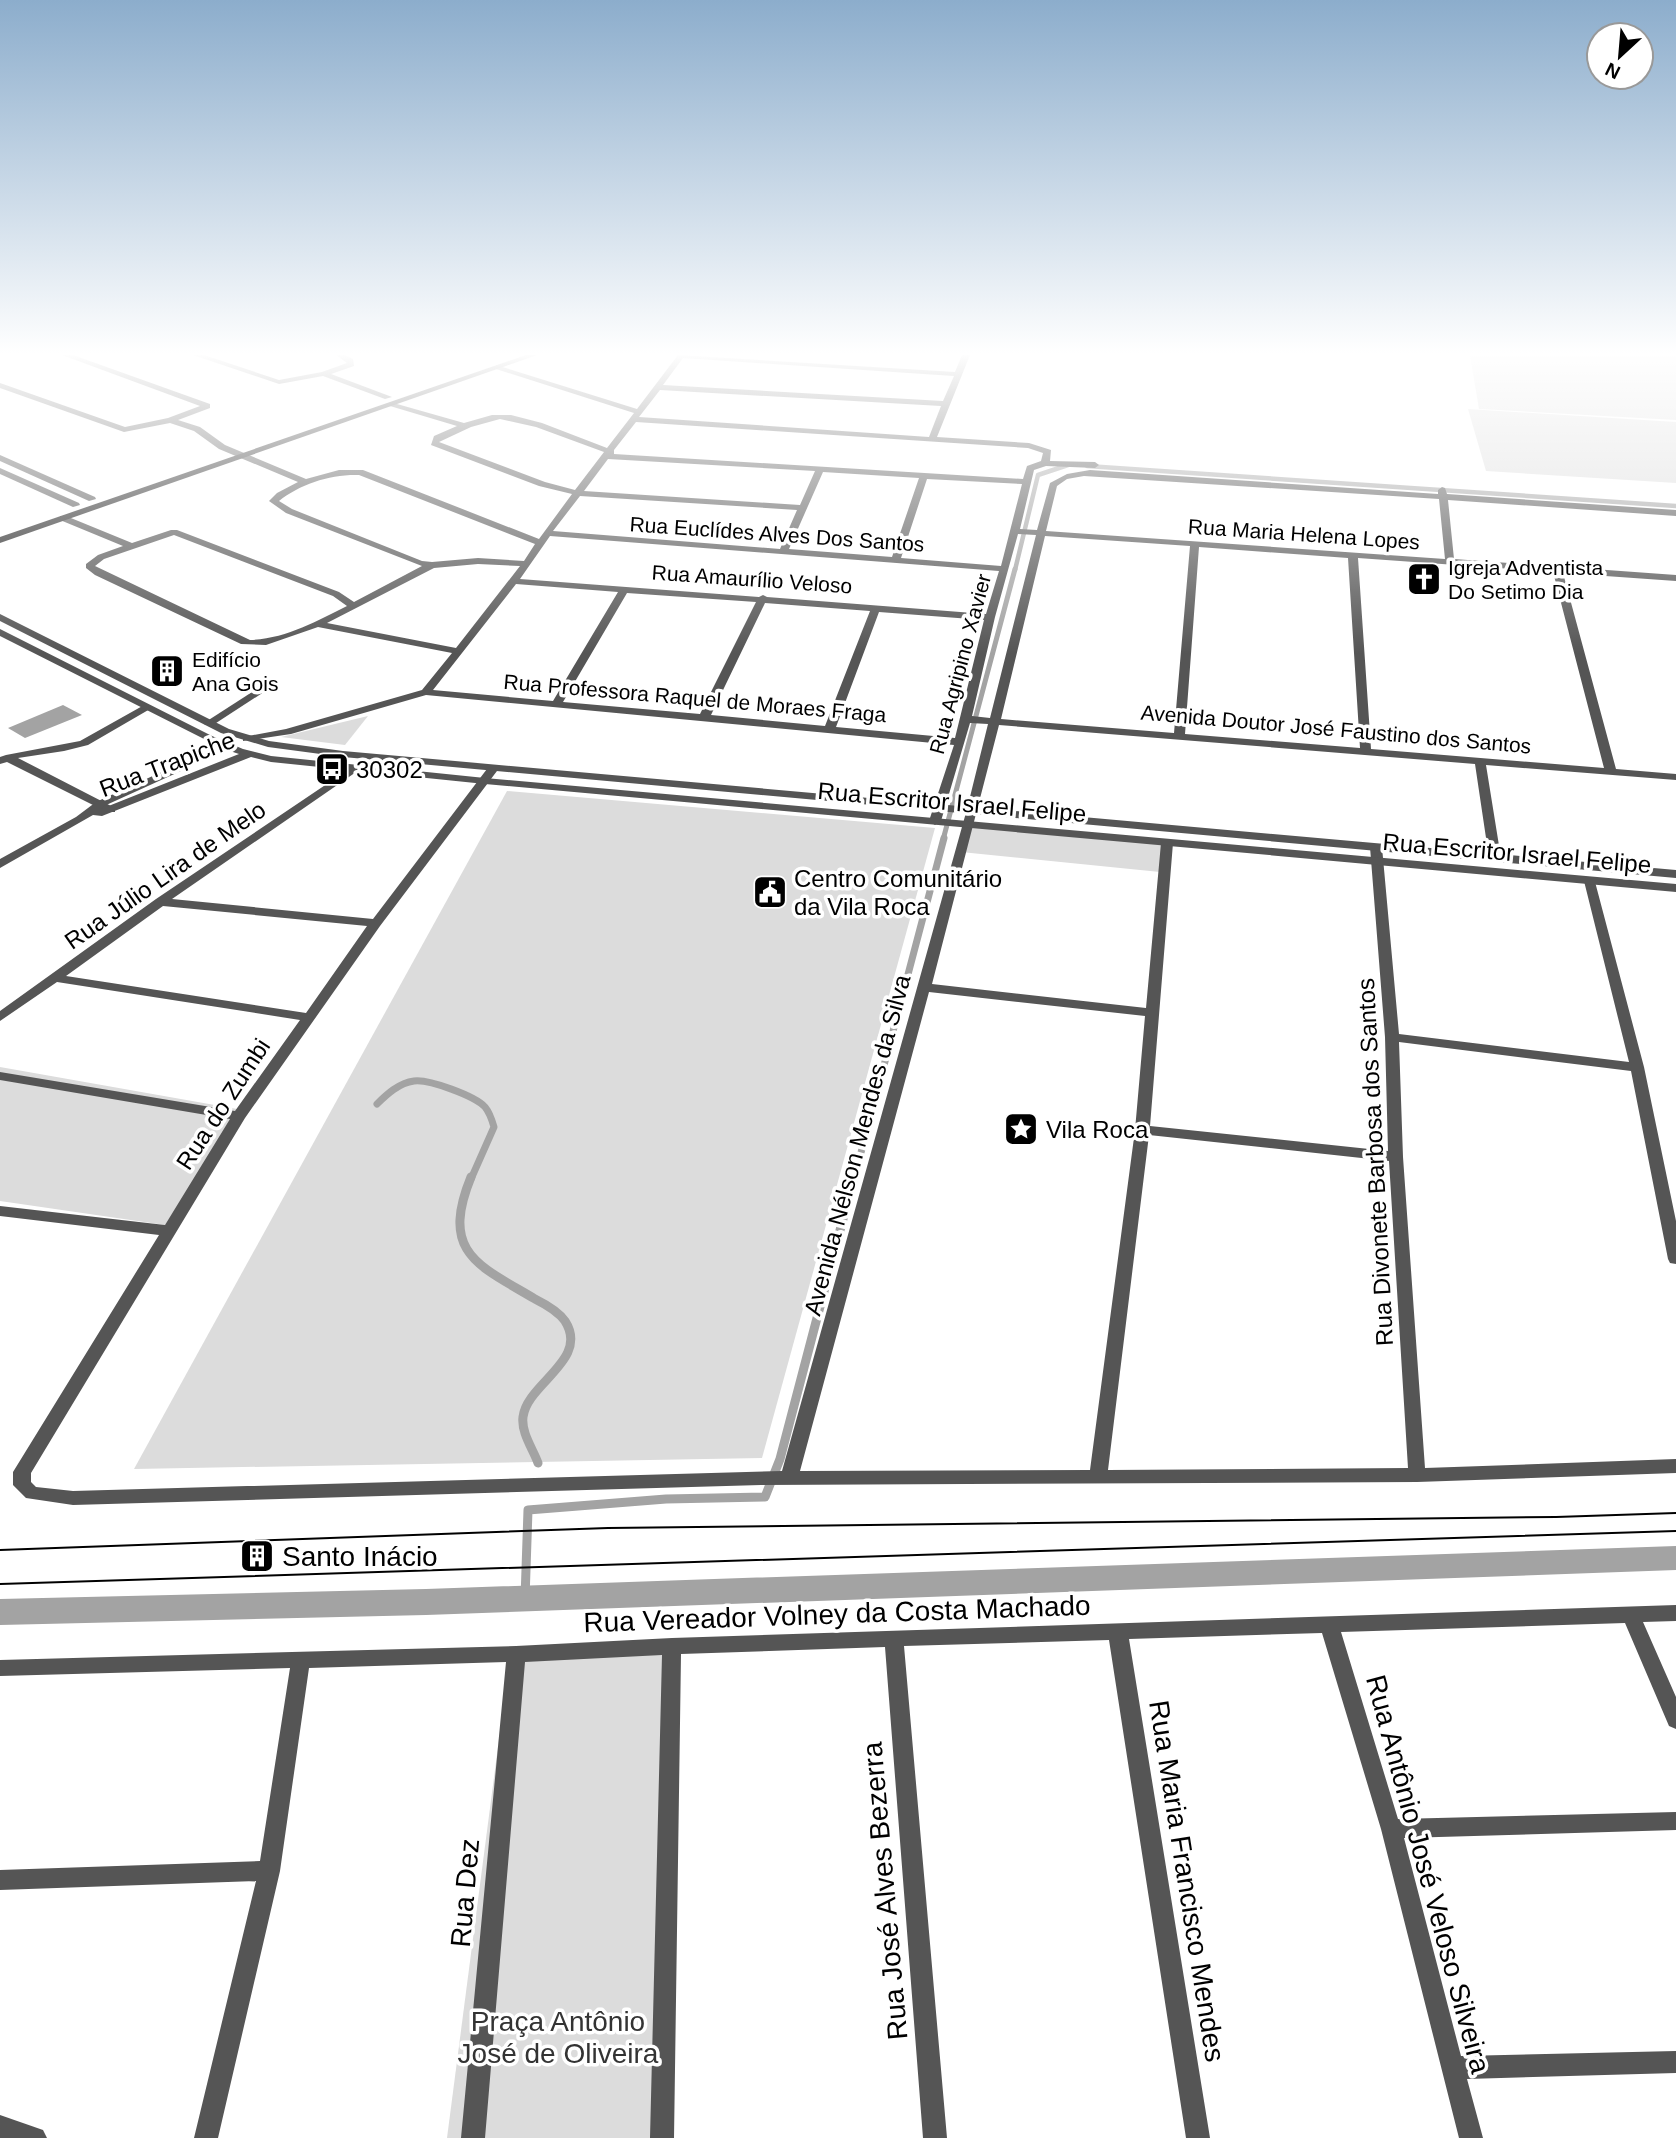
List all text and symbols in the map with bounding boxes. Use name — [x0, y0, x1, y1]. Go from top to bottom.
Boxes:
north arrow — [1585, 21, 1655, 91]
text: N — [1602, 58, 1624, 83]
street label: Rua Euclídes Alves Dos Santos — [629, 512, 925, 556]
street label: Rua Maria Helena Lopes — [1187, 514, 1421, 554]
place label: Igreja Adventista Do Setimo Dia — [1448, 556, 1604, 603]
church icon: Igreja Adventista Do Setimo Dia — [1405, 560, 1443, 598]
street label: Rua Amaurílio Veloso — [651, 561, 853, 597]
street label: Rua Agripino Xavier — [925, 571, 995, 757]
place label: Edifício Ana Gois — [192, 648, 278, 695]
building icon: Edifício Ana Gois — [148, 652, 186, 690]
street label: Rua Professora Raquel de Moraes Fraga — [503, 670, 888, 726]
street label: Avenida Doutor José Faustino dos Santos — [1140, 700, 1532, 758]
street label: Rua Trapiche — [96, 726, 238, 802]
bus stop icon: 30302 — [313, 750, 351, 788]
place label: 30302 — [356, 756, 423, 783]
street label: Rua Escritor Israel Felipe — [817, 777, 1087, 827]
street label: Rua Júlio Lira de Melo — [59, 795, 271, 955]
street label: Rua Escritor Israel Felipe — [1382, 828, 1652, 878]
place label: Centro Comunitário da Vila Roca — [794, 865, 1002, 920]
public building icon: Centro Comunitário da Vila Roca — [751, 873, 789, 911]
street label: Avenida Nélson Mendes da Silva — [798, 971, 916, 1318]
street label: Rua Divonete Barbosa dos Santos — [1352, 977, 1398, 1347]
street label: Rua do Zumbi — [171, 1033, 275, 1175]
place icon: Vila Roca — [1002, 1110, 1040, 1148]
place label: Vila Roca — [1046, 1116, 1149, 1143]
building icon: Santo Inácio — [238, 1537, 276, 1575]
place label: Santo Inácio — [282, 1541, 438, 1572]
street label: Rua Vereador Volney da Costa Machado — [583, 1590, 1091, 1638]
street label: Rua Antônio José Veloso Silveira — [1360, 1672, 1496, 2077]
street label: Rua Maria Francisco Mendes — [1143, 1698, 1231, 2064]
street label: Rua José Alves Bezerra — [857, 1740, 913, 2041]
street label: Rua Dez — [445, 1837, 485, 1949]
park label: Praça Antônio José de Oliveira — [458, 2006, 659, 2069]

